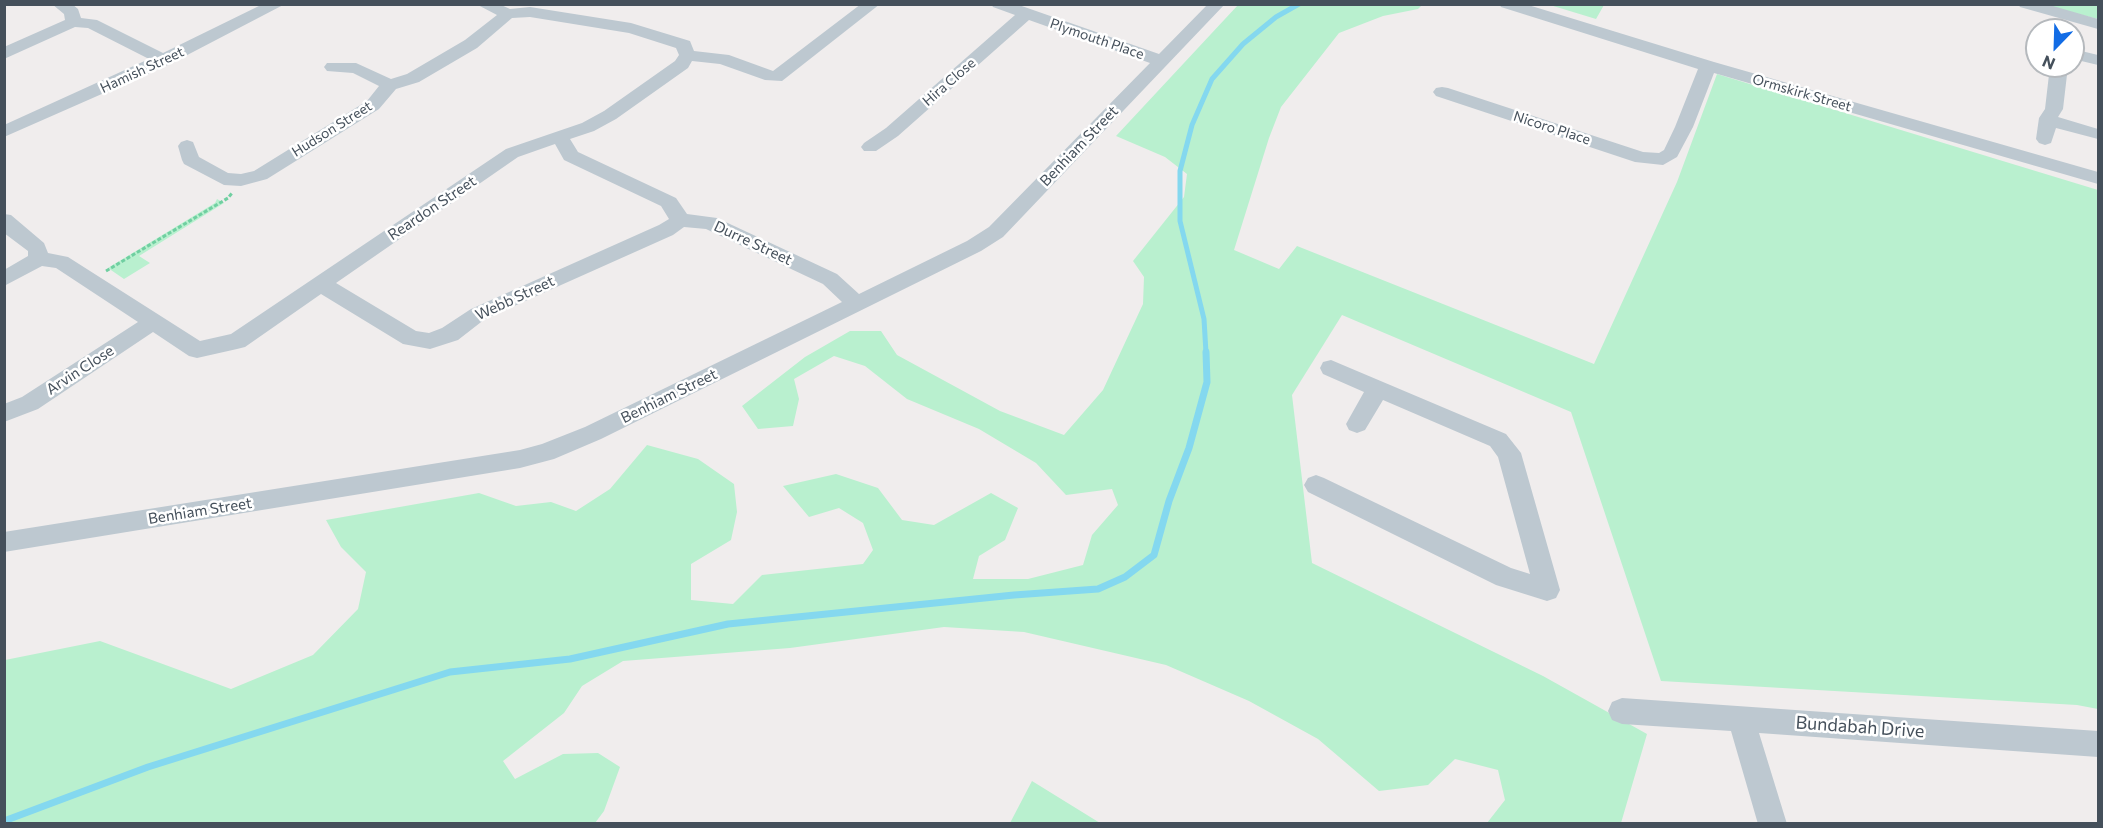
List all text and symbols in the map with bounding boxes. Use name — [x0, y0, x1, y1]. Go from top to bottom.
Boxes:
street label: Plymouth Place — [1048, 15, 1146, 63]
north arrow — [2025, 18, 2085, 78]
street label: Hamish Street — [98, 43, 186, 97]
text: N — [2039, 52, 2058, 74]
street label: Hira Close — [919, 54, 979, 110]
street label: Ormskirk Street — [1751, 71, 1853, 115]
street label: Hudson Street — [289, 98, 375, 160]
street label: Benhiam Street — [1036, 102, 1122, 190]
street label: Nicoro Place — [1511, 108, 1593, 148]
street label: Reardon Street — [384, 172, 480, 244]
street label: Durre Street — [711, 217, 795, 269]
street label: Webb Street — [473, 272, 557, 324]
street label: Arvin Close — [43, 341, 117, 399]
street label: Benhiam Street — [618, 365, 720, 427]
street label: Benhiam Street — [147, 494, 253, 528]
street label: Bundabah Drive — [1795, 712, 1925, 742]

